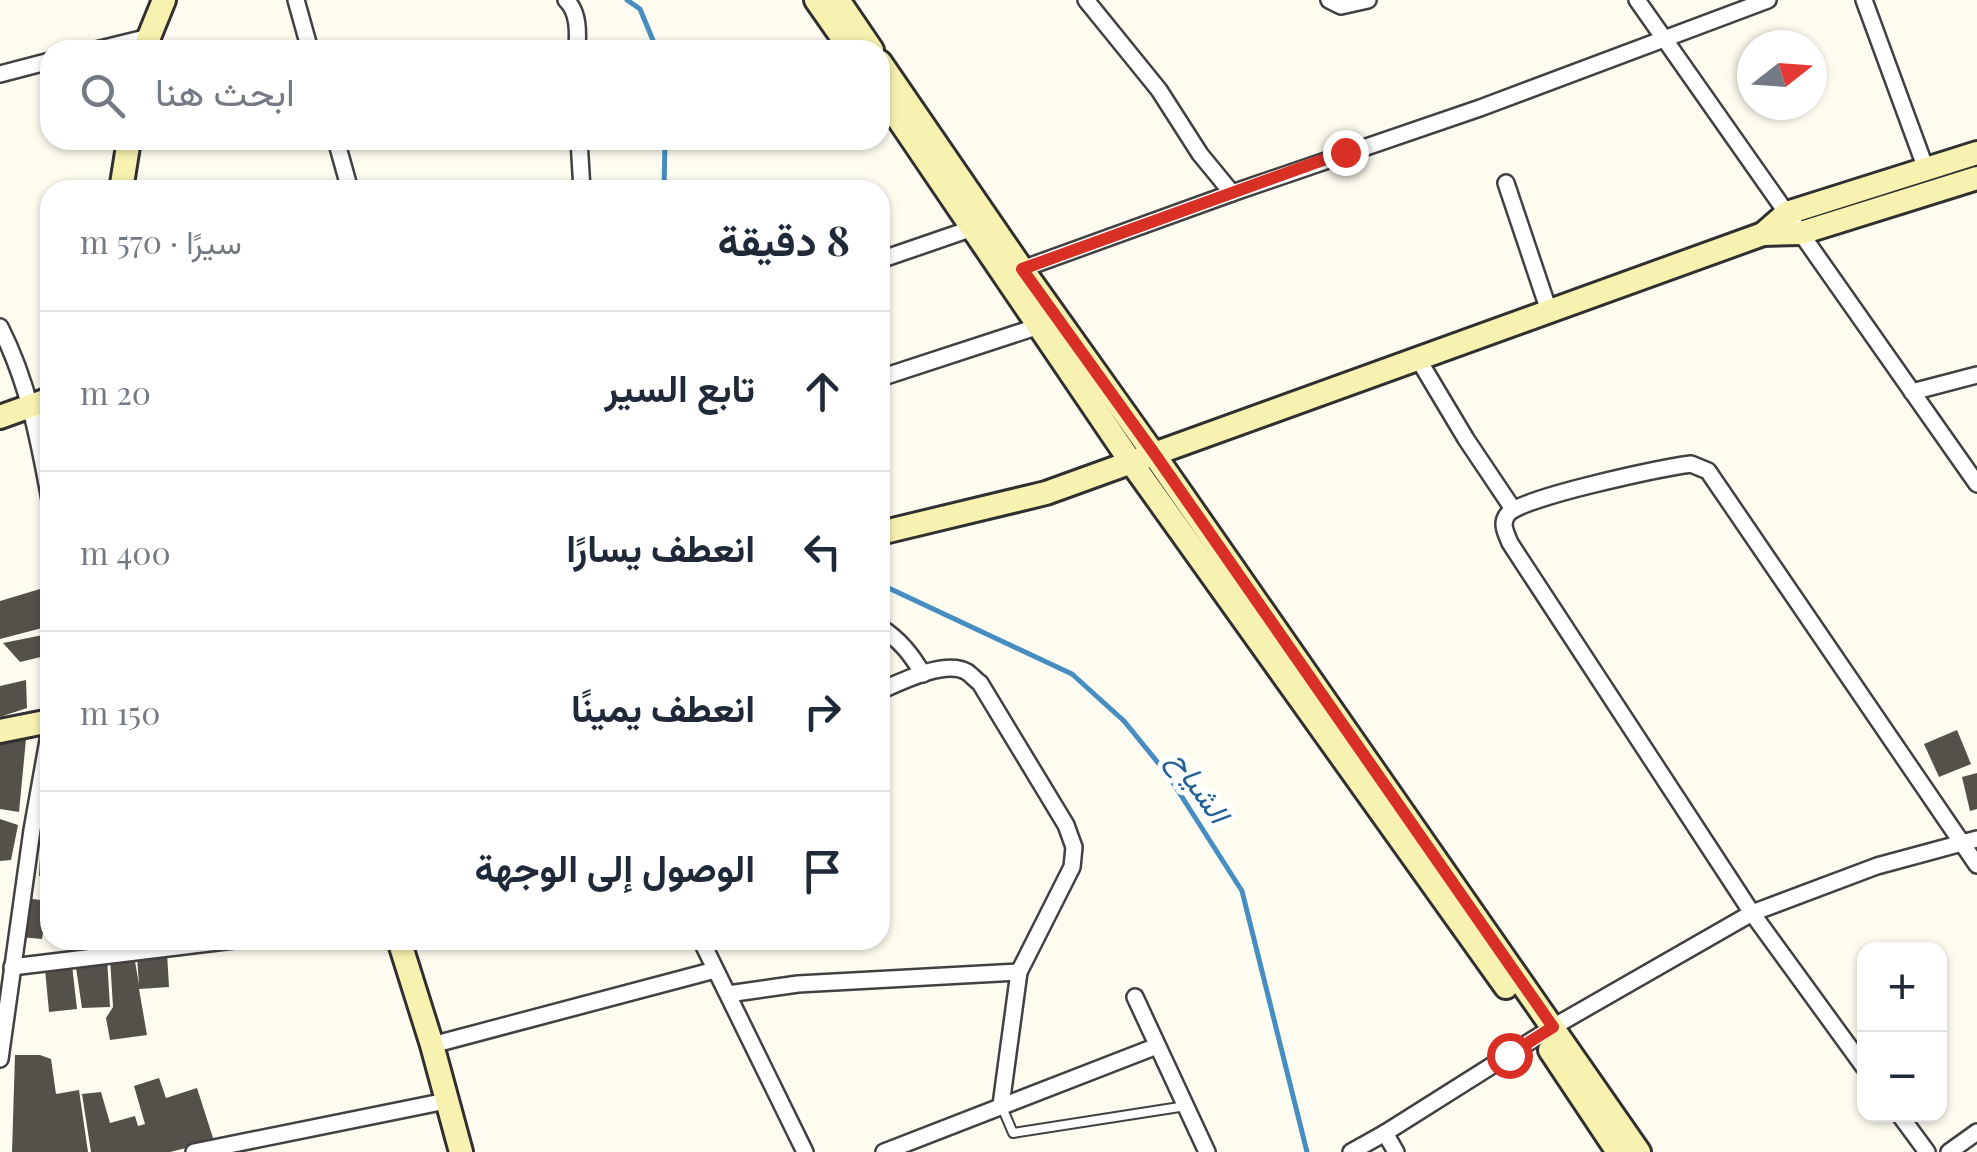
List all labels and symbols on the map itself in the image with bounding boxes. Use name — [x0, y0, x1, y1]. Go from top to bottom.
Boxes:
north arrow — [1737, 30, 1827, 120]
route end — [1323, 130, 1369, 176]
water label: الشياح — [1159, 742, 1242, 834]
route start — [1487, 1033, 1533, 1079]

